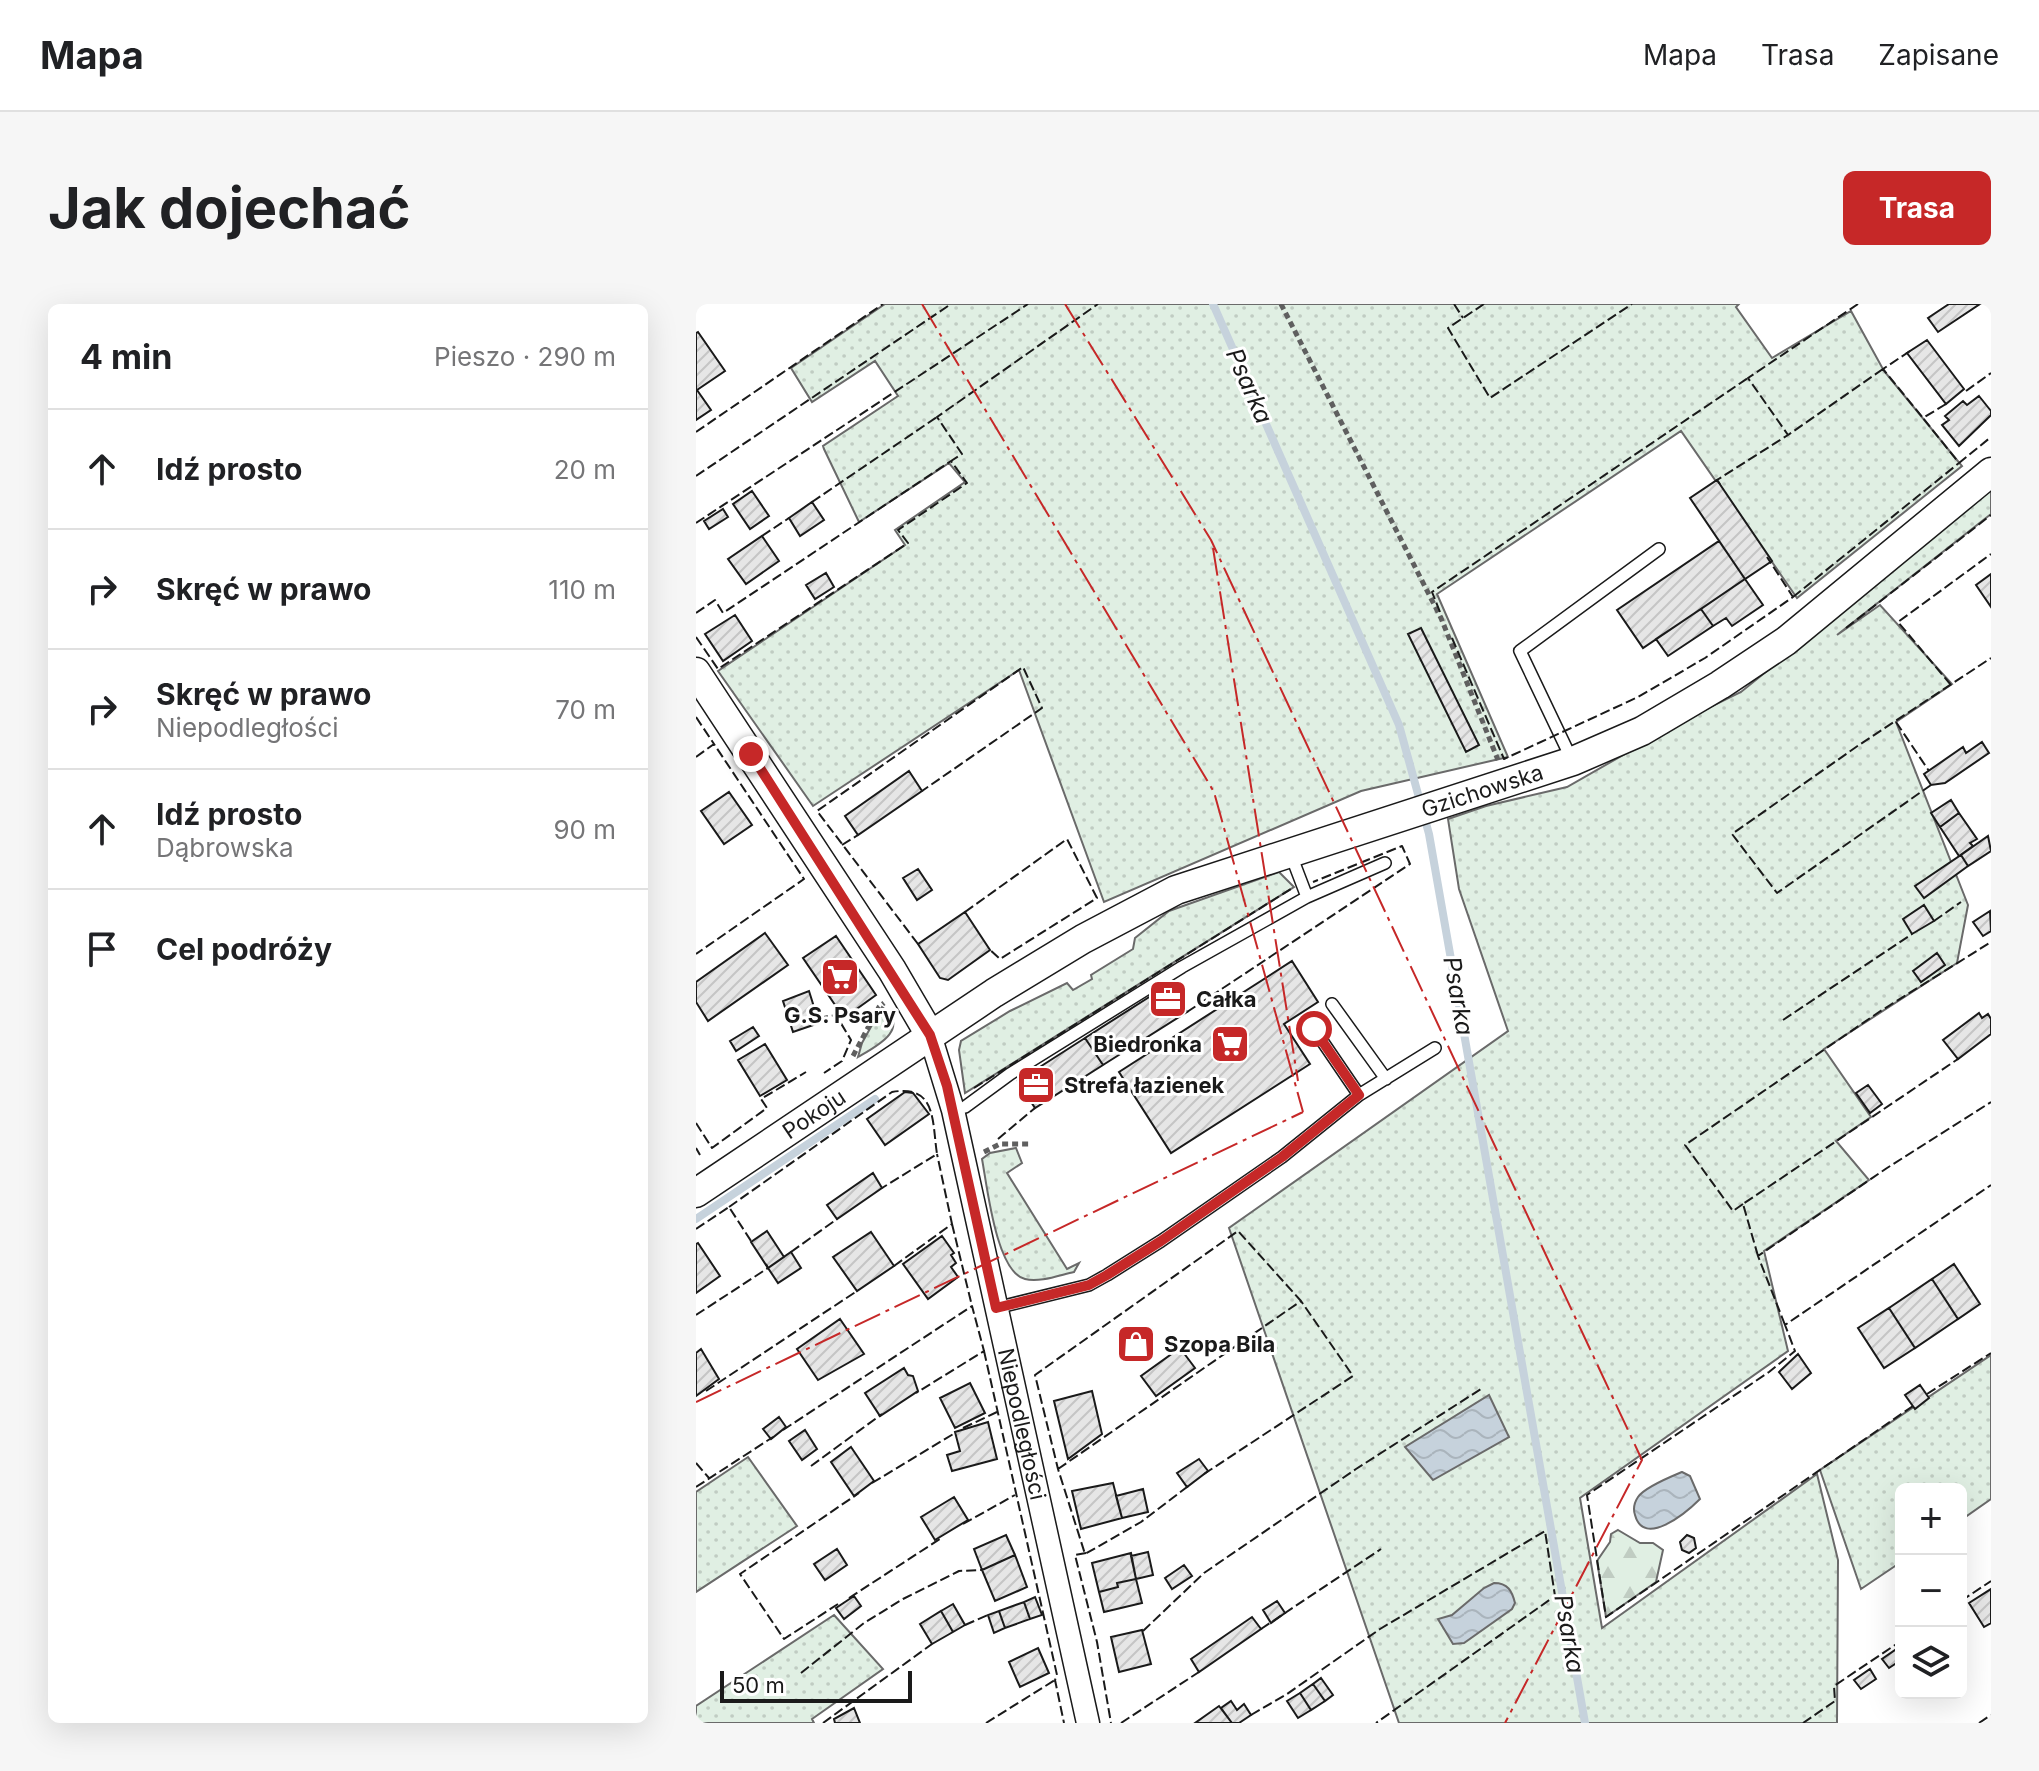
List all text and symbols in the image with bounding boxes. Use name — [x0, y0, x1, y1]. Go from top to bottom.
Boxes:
text: Mapa — [40, 32, 144, 78]
text: Mapa — [1643, 38, 1717, 72]
text: Trasa — [1761, 38, 1834, 72]
text: Zapisane — [1878, 38, 1999, 72]
button: Trasa — [1843, 171, 1991, 245]
text: Jak dojechać — [48, 174, 410, 242]
text: 4 min — [80, 336, 172, 377]
text: Pieszo · 290 m — [434, 341, 616, 372]
water label: Psarka — [1220, 344, 1279, 428]
icon: ahead — [80, 447, 124, 491]
text: Idź prosto — [156, 451, 302, 487]
text: 20 m — [554, 454, 616, 485]
icon: right — [80, 567, 124, 611]
text: Skręć w prawo — [156, 571, 371, 607]
text: 110 m — [548, 574, 616, 605]
text: Skręć w prawo — [156, 676, 371, 712]
icon: right — [80, 687, 124, 731]
text: 70 m — [555, 694, 616, 725]
text: Niepodległości — [156, 712, 339, 743]
route end — [733, 736, 769, 772]
street label: Gzichowska — [1418, 759, 1546, 822]
text: Idź prosto — [156, 796, 302, 832]
icon: ahead — [80, 807, 124, 851]
text: 90 m — [553, 814, 616, 845]
text: Dąbrowska — [156, 832, 294, 863]
icon: arrive — [80, 927, 124, 971]
text: Cel podróży — [156, 931, 332, 967]
water label: Psarka — [1437, 954, 1480, 1038]
supermarket icon: G.S. Psary — [819, 956, 861, 998]
office icon: Całka — [1147, 978, 1189, 1020]
place label: Całka — [1196, 986, 1257, 1012]
place label: G.S. Psary — [784, 1002, 896, 1028]
route start — [1296, 1011, 1332, 1047]
supermarket icon: Biedronka — [1209, 1023, 1251, 1065]
place label: Biedronka — [1093, 1031, 1202, 1057]
office icon: Strefa łazienek — [1015, 1064, 1057, 1106]
place label: Strefa łazienek — [1064, 1072, 1225, 1098]
street label: Pokoju — [777, 1083, 850, 1144]
shop icon: Szopa Bila — [1115, 1323, 1157, 1365]
place label: Szopa Bila — [1164, 1331, 1275, 1357]
street label: Niepodległości — [993, 1346, 1051, 1502]
map controls — [1895, 1483, 1967, 1699]
button: + — [1895, 1483, 1967, 1555]
button: − — [1895, 1555, 1967, 1627]
water label: Psarka — [1548, 1592, 1591, 1676]
button: layers — [1895, 1627, 1967, 1699]
scale bar — [720, 1667, 912, 1703]
text: 50 m — [732, 1672, 785, 1698]

